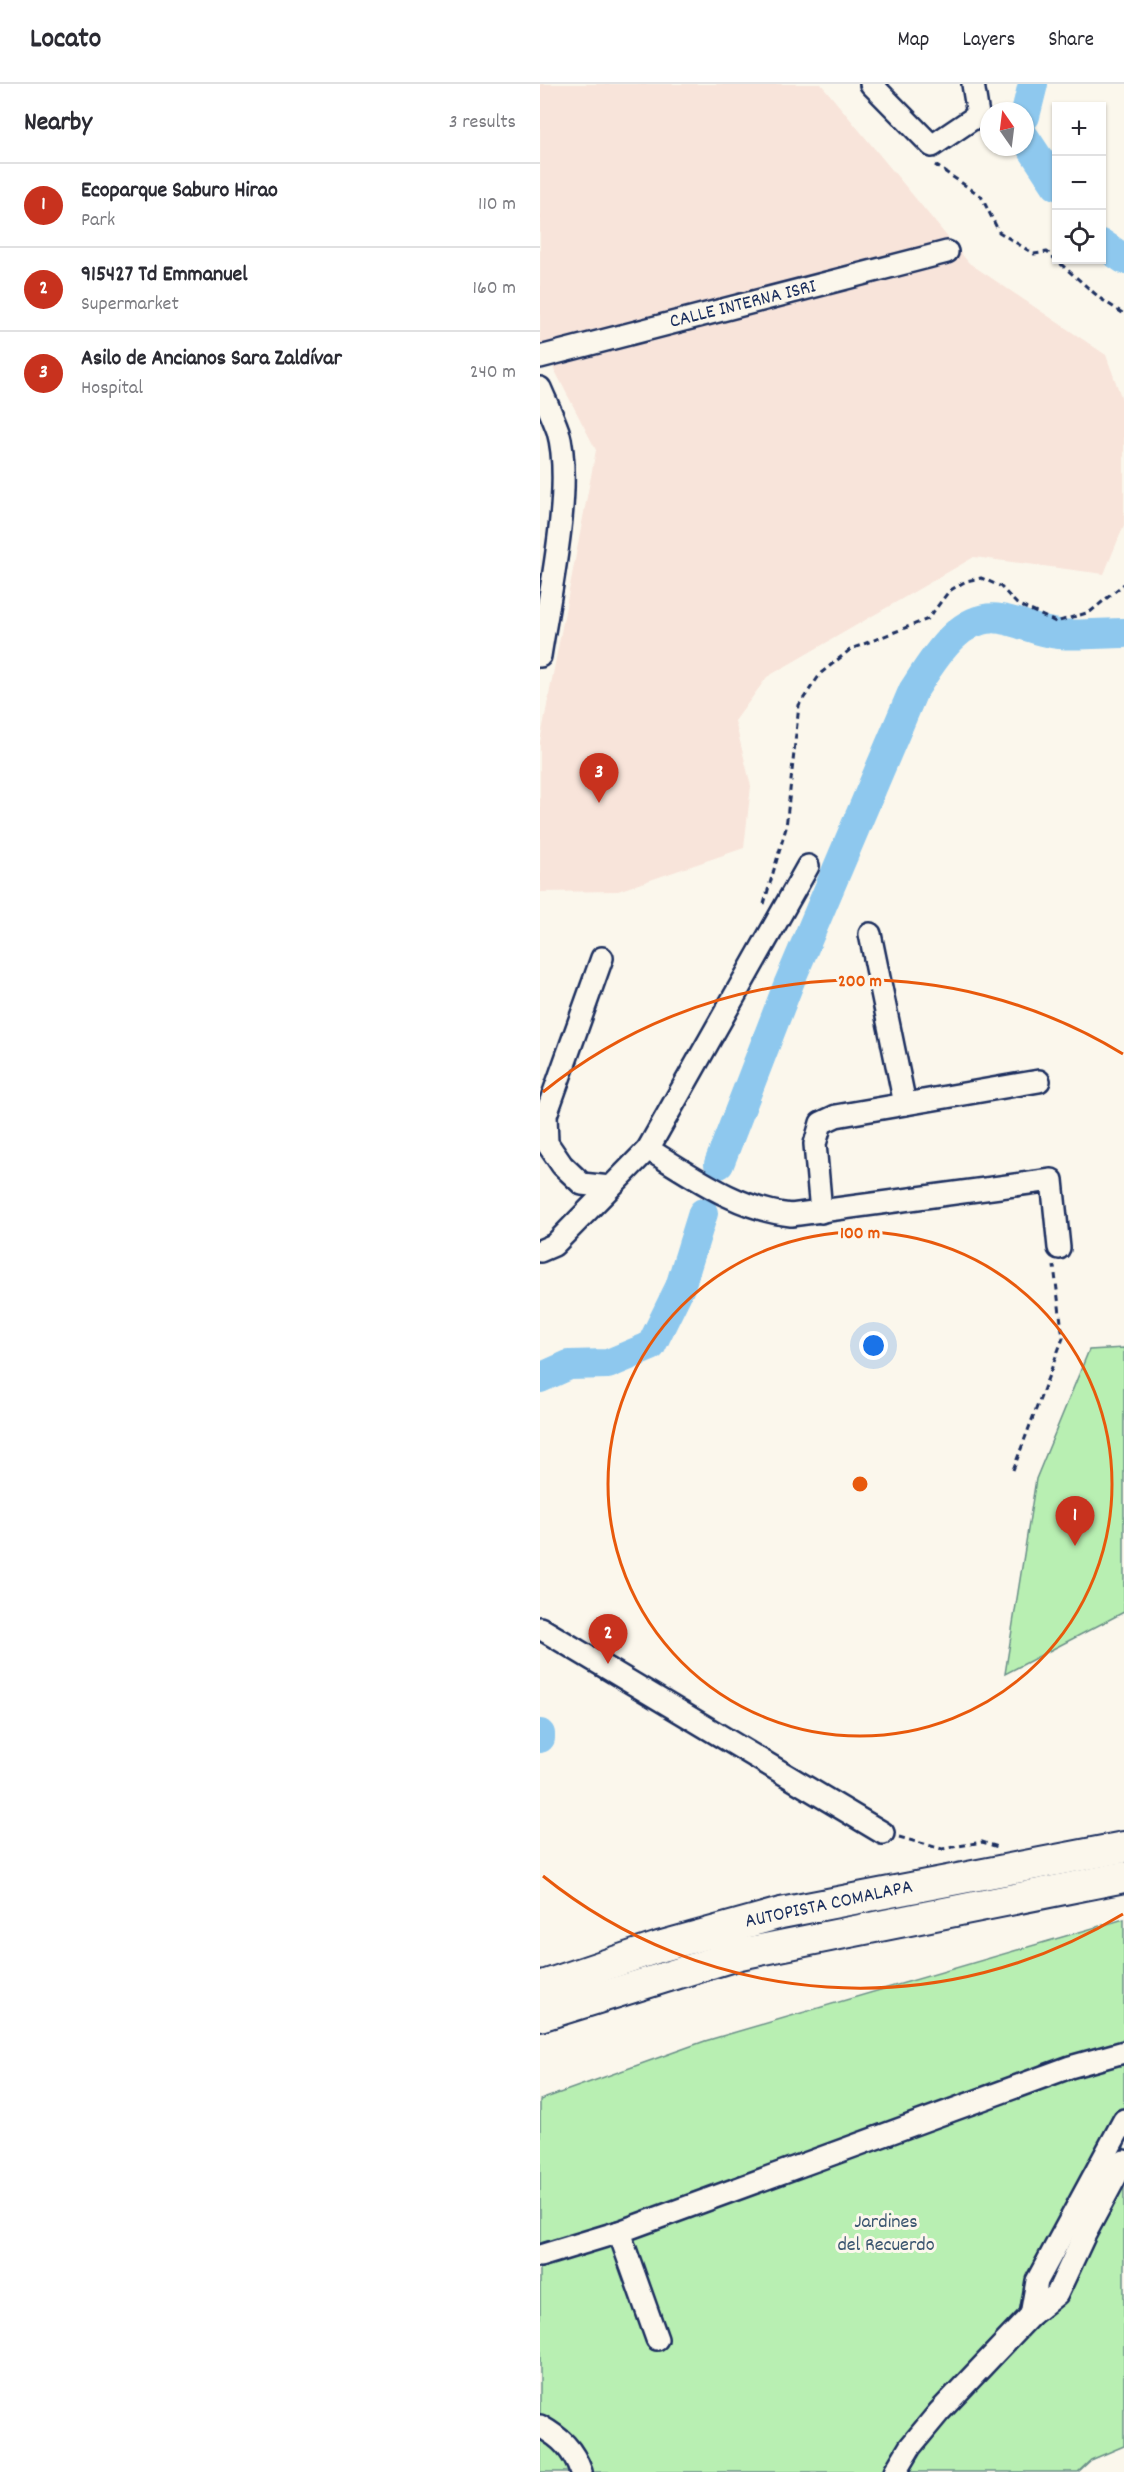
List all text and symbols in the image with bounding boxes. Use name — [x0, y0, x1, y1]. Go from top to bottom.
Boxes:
text: Locato — [30, 21, 101, 61]
text: Map — [898, 26, 929, 56]
text: Layers — [962, 26, 1015, 56]
text: Share — [1048, 26, 1094, 56]
north arrow — [980, 102, 1034, 156]
map controls — [1052, 102, 1106, 264]
button: + — [1052, 102, 1106, 156]
text: Nearby — [24, 105, 92, 142]
text: 3 results — [449, 109, 516, 137]
button: − — [1052, 156, 1106, 210]
text: Ecoparque Saburo Hirao — [81, 176, 278, 207]
text: 1 — [41, 191, 46, 219]
text: 110 m — [478, 191, 516, 219]
text: Park — [81, 207, 115, 235]
button: locate — [1052, 210, 1106, 264]
text: 915427 Td Emmanuel — [81, 260, 248, 291]
street label: CALLE INTERNA ISRI — [667, 273, 819, 337]
text: 2 — [39, 275, 48, 303]
text: 160 m — [473, 275, 516, 303]
text: Supermarket — [81, 291, 179, 319]
text: Asilo de Ancianos Sara Zaldívar — [81, 344, 342, 375]
text: 3 — [39, 359, 48, 387]
text: 240 m — [470, 359, 516, 387]
text: Hospital — [81, 375, 143, 403]
pin: 3 — [580, 754, 618, 803]
text: 200 m — [838, 970, 882, 995]
text: 100 m — [840, 1222, 880, 1247]
your location — [859, 1331, 888, 1360]
centre of rings — [850, 1474, 870, 1494]
pin: 1 — [1056, 1496, 1094, 1546]
pin: 2 — [588, 1614, 628, 1664]
street label: AUTOPISTA COMALAPA — [743, 1874, 915, 1936]
park label: Jardines del Recuerdo — [837, 2209, 935, 2260]

